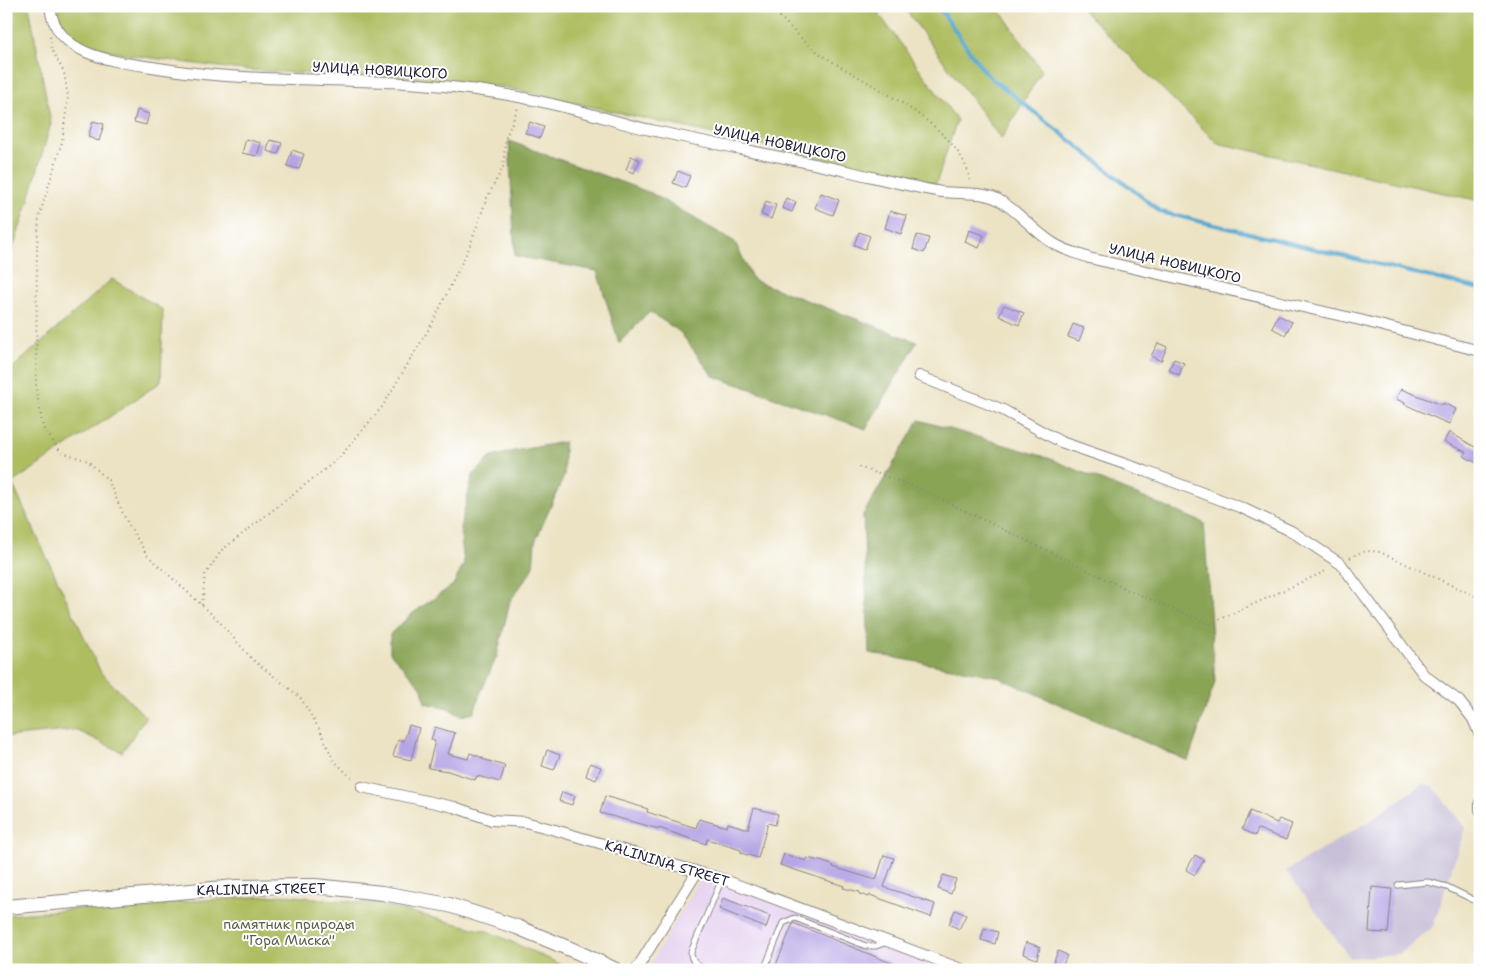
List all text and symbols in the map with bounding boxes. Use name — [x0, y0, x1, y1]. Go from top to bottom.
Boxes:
street label: УЛИЦА НОВИЦКОГО — [312, 57, 448, 83]
street label: УЛИЦА НОВИЦКОГО — [712, 120, 848, 166]
street label: УЛИЦА НОВИЦКОГО — [1107, 239, 1243, 287]
street label: KALININA STREET — [603, 836, 732, 891]
street label: KALININA STREET — [196, 879, 326, 899]
park label: памятник природы "Гора Миска" — [223, 915, 355, 949]

